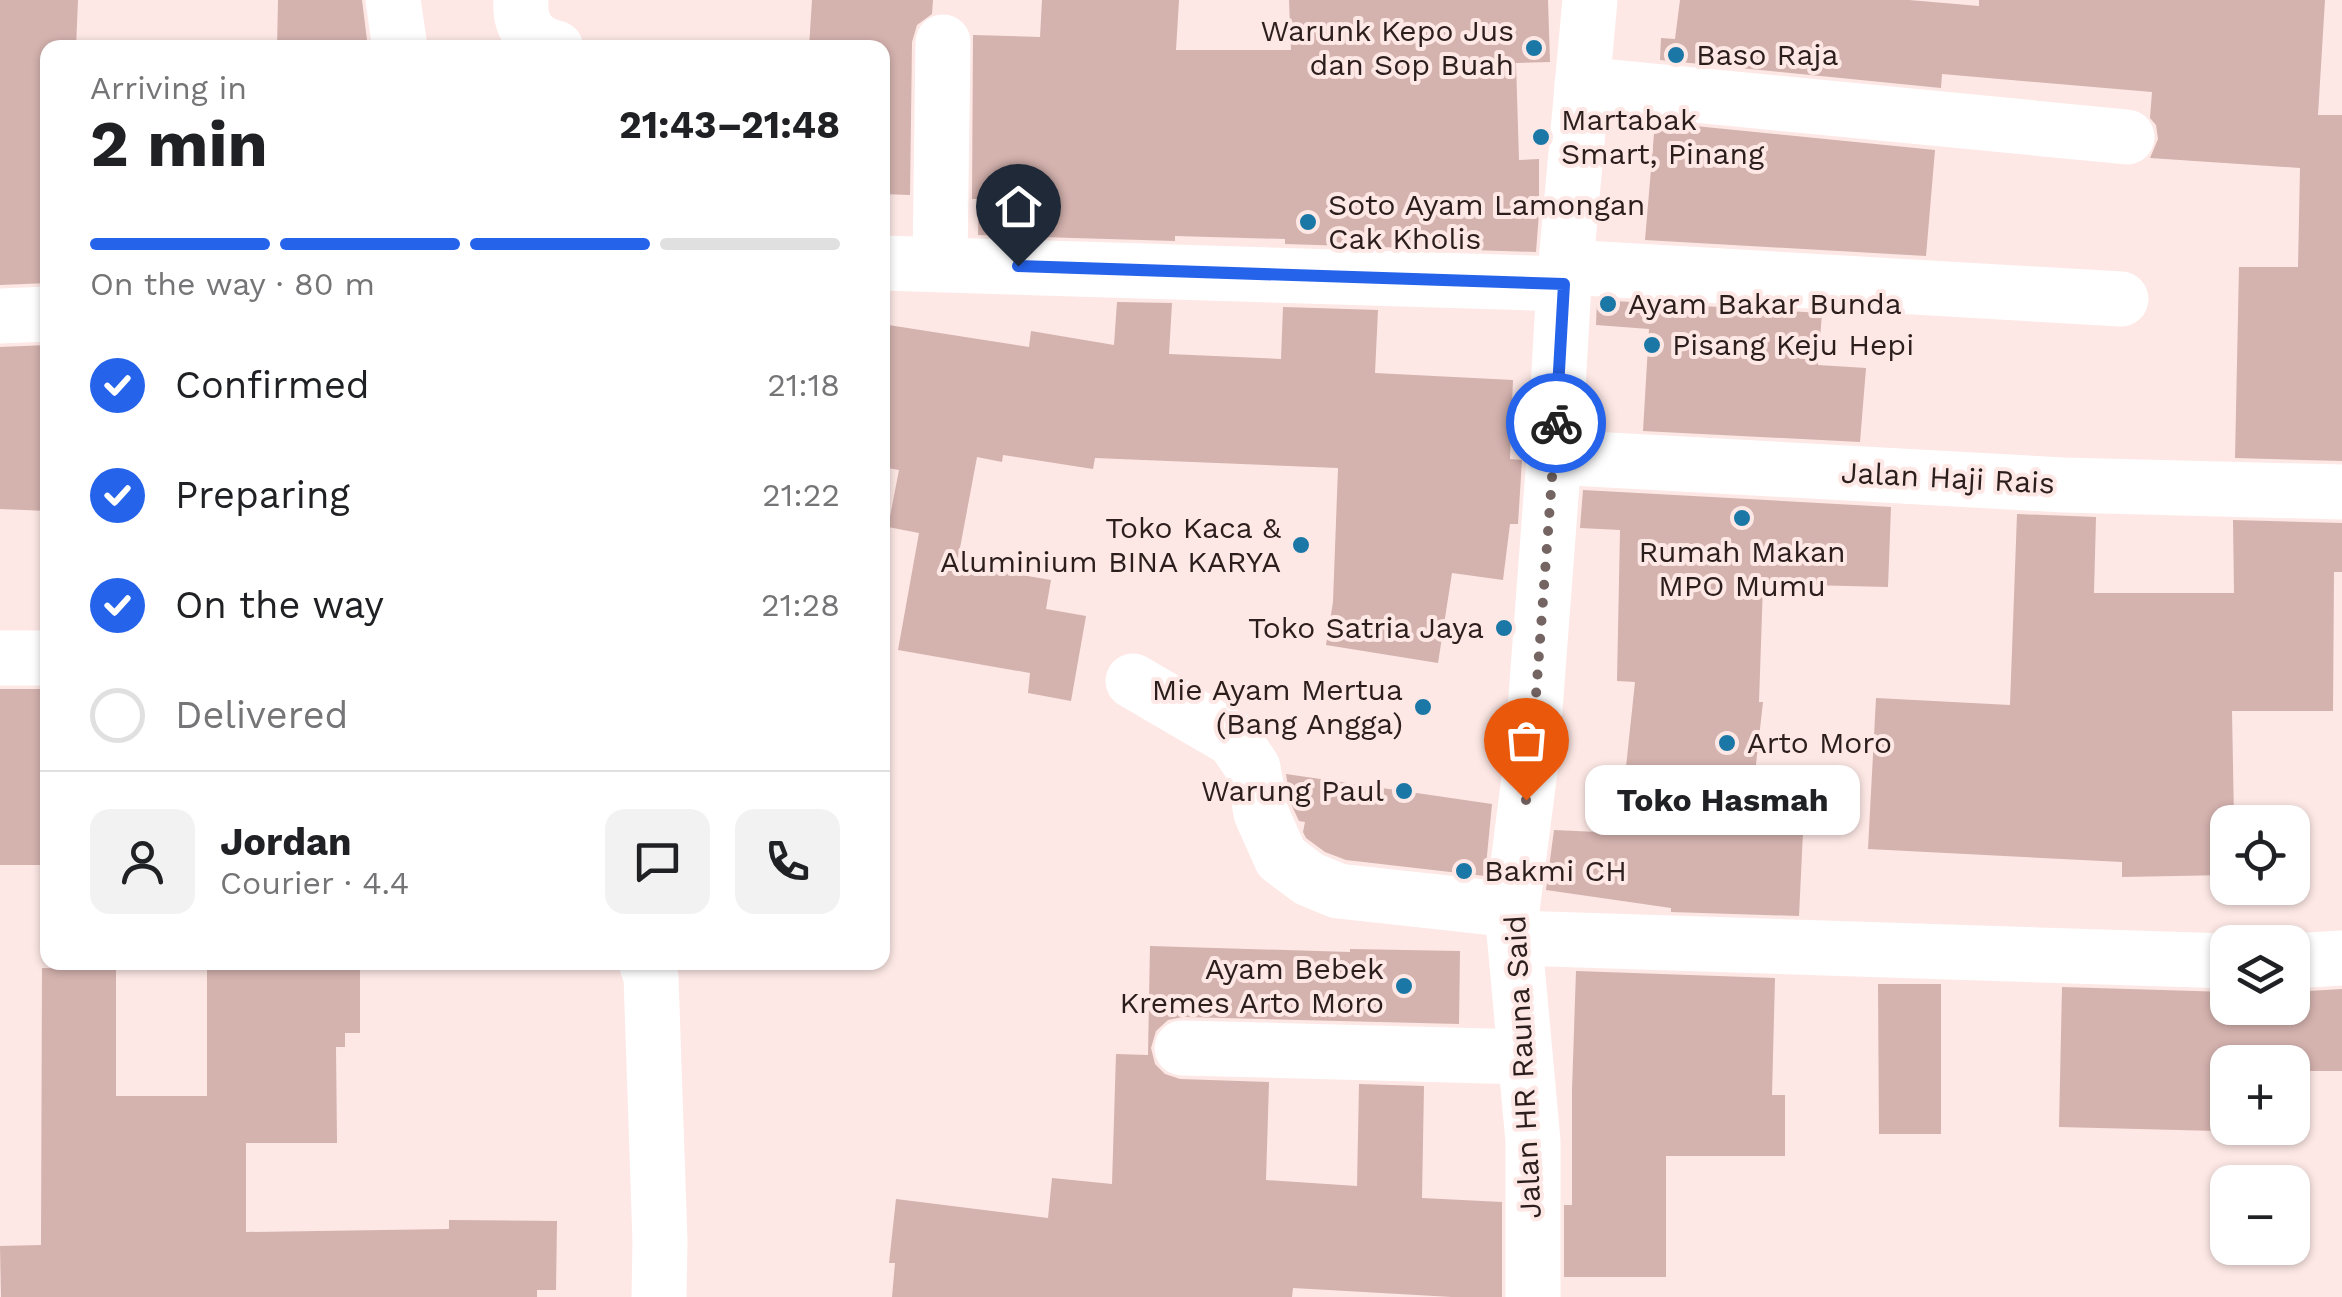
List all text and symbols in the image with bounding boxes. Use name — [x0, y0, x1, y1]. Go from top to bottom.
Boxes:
place label: Warunk Kepo Jus dan Sop Buah — [1260, 13, 1514, 82]
marker: Warunk Kepo Jus dan Sop Buah — [1523, 37, 1545, 59]
place label: Baso Raja — [1696, 37, 1839, 72]
marker: Baso Raja — [1665, 44, 1687, 66]
text: Arriving in — [90, 69, 247, 107]
place label: Martabak Smart, Pinang — [1561, 102, 1764, 171]
text: 21:43–21:48 — [619, 103, 840, 147]
text: 2 min — [90, 106, 268, 182]
marker: Martabak Smart, Pinang — [1530, 126, 1552, 148]
pin — [976, 164, 1061, 267]
icon: home — [991, 179, 1046, 234]
place label: Soto Ayam Lamongan Cak Kholis — [1328, 187, 1645, 256]
marker: Soto Ayam Lamongan Cak Kholis — [1297, 211, 1319, 233]
text: On the way · 80 m — [90, 265, 375, 303]
place label: Ayam Bakar Bunda — [1628, 286, 1902, 321]
marker: Ayam Bakar Bunda — [1597, 293, 1619, 315]
place label: Pisang Keju Hepi — [1672, 327, 1914, 362]
marker: Pisang Keju Hepi — [1641, 334, 1663, 356]
icon: check — [90, 358, 145, 413]
text: Confirmed — [175, 363, 370, 407]
text: 21:18 — [767, 366, 840, 404]
courier — [1506, 373, 1606, 473]
icon: bike — [1529, 396, 1584, 451]
street label: Jalan Haji Rais — [1840, 454, 2056, 501]
icon: check — [90, 468, 145, 523]
text: Preparing — [175, 473, 350, 517]
text: 21:22 — [762, 476, 840, 514]
marker: Rumah Makan MPO Mumu — [1731, 507, 1753, 529]
place label: Toko Kaca & Aluminium BINA KARYA — [940, 510, 1281, 579]
marker: Toko Kaca & Aluminium BINA KARYA — [1290, 534, 1312, 556]
place label: Rumah Makan MPO Mumu — [1638, 534, 1846, 603]
icon: check — [90, 578, 145, 633]
text: On the way — [175, 583, 384, 627]
text: 21:28 — [761, 586, 840, 624]
place label: Toko Satria Jaya — [1248, 610, 1484, 645]
marker: Toko Satria Jaya — [1493, 617, 1515, 639]
place label: Mie Ayam Mertua (Bang Angga) — [1152, 672, 1403, 741]
text: Delivered — [175, 693, 348, 737]
marker: Mie Ayam Mertua (Bang Angga) — [1412, 696, 1434, 718]
pin — [1484, 698, 1569, 801]
icon: bag — [1499, 713, 1554, 768]
place label: Arto Moro — [1747, 725, 1892, 760]
marker: Arto Moro — [1716, 732, 1738, 754]
callout: Toko Hasmah — [1586, 765, 1861, 835]
place label: Warung Paul — [1201, 773, 1384, 808]
marker: Warung Paul — [1393, 780, 1415, 802]
text: Toko Hasmah — [1616, 781, 1829, 819]
map controls — [2210, 805, 2310, 1265]
button: locate — [2210, 805, 2310, 905]
button: person — [90, 809, 195, 914]
button: chat — [605, 809, 710, 914]
button: phone — [735, 809, 840, 914]
text: Jordan — [220, 820, 352, 864]
place label: Bakmi CH — [1484, 853, 1627, 888]
marker: Bakmi CH — [1453, 860, 1475, 882]
text: Courier · 4.4 — [220, 864, 409, 902]
street label: Jalan HR Rauna Said — [1497, 914, 1548, 1220]
button: layers — [2210, 925, 2310, 1025]
place label: Ayam Bebek Kremes Arto Moro — [1119, 951, 1384, 1020]
marker: Ayam Bebek Kremes Arto Moro — [1393, 975, 1415, 997]
button: + — [2210, 1045, 2310, 1145]
button: − — [2210, 1165, 2310, 1265]

